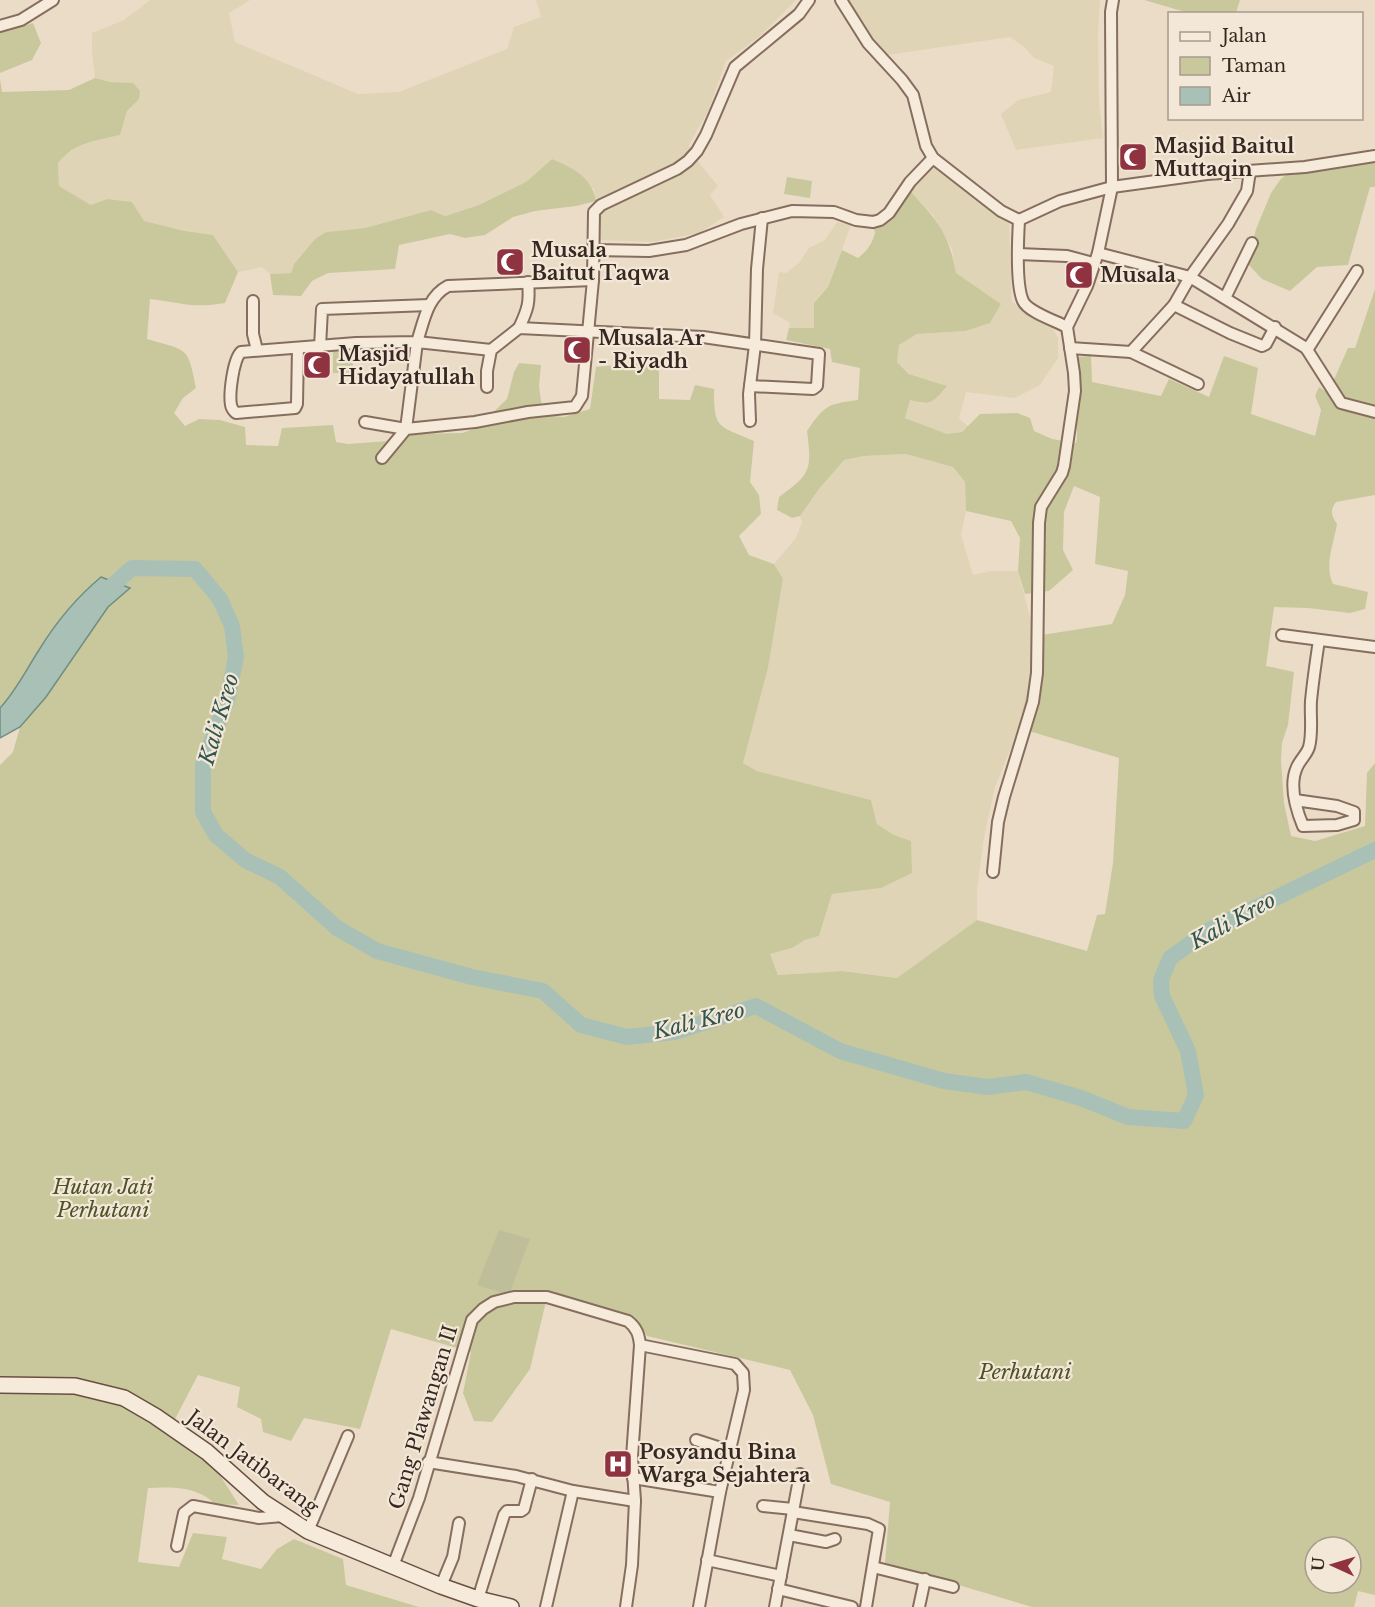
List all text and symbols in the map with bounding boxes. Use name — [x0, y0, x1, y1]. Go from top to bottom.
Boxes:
legend — [1168, 12, 1363, 120]
text: Jalan — [1220, 25, 1267, 47]
text: Taman — [1222, 55, 1286, 77]
text: Air — [1221, 85, 1251, 107]
place label: Masjid Baitul Muttaqin — [1154, 134, 1294, 181]
mosque icon: Masjid Baitul Muttaqin — [1117, 141, 1149, 173]
place label: Musala Baitut Taqwa — [531, 238, 670, 285]
mosque icon: Musala Baitut Taqwa — [494, 246, 526, 278]
mosque icon: Musala — [1063, 259, 1095, 291]
place label: Musala — [1100, 263, 1177, 287]
place label: Musala Ar - Riyadh — [598, 326, 705, 373]
mosque icon: Musala Ar - Riyadh — [561, 334, 593, 366]
place label: Masjid Hidayatullah — [338, 342, 476, 389]
mosque icon: Masjid Hidayatullah — [301, 349, 333, 381]
water label: Kali Kreo — [193, 670, 244, 769]
water label: Kali Kreo — [1185, 887, 1280, 956]
water label: Kali Kreo — [649, 997, 748, 1045]
park label: Hutan Jati Perhutani — [52, 1175, 153, 1222]
street label: Gang Plawangan II — [384, 1322, 462, 1512]
park label: Perhutani — [978, 1360, 1071, 1384]
street label: Jalan Jatibarang — [180, 1403, 324, 1520]
place label: Posyandu Bina Warga Sejahtera — [638, 1440, 811, 1487]
hospital icon: Posyandu Bina Warga Sejahtera — [602, 1448, 634, 1480]
north arrow — [1303, 1535, 1363, 1595]
text: U — [1308, 1556, 1329, 1572]

